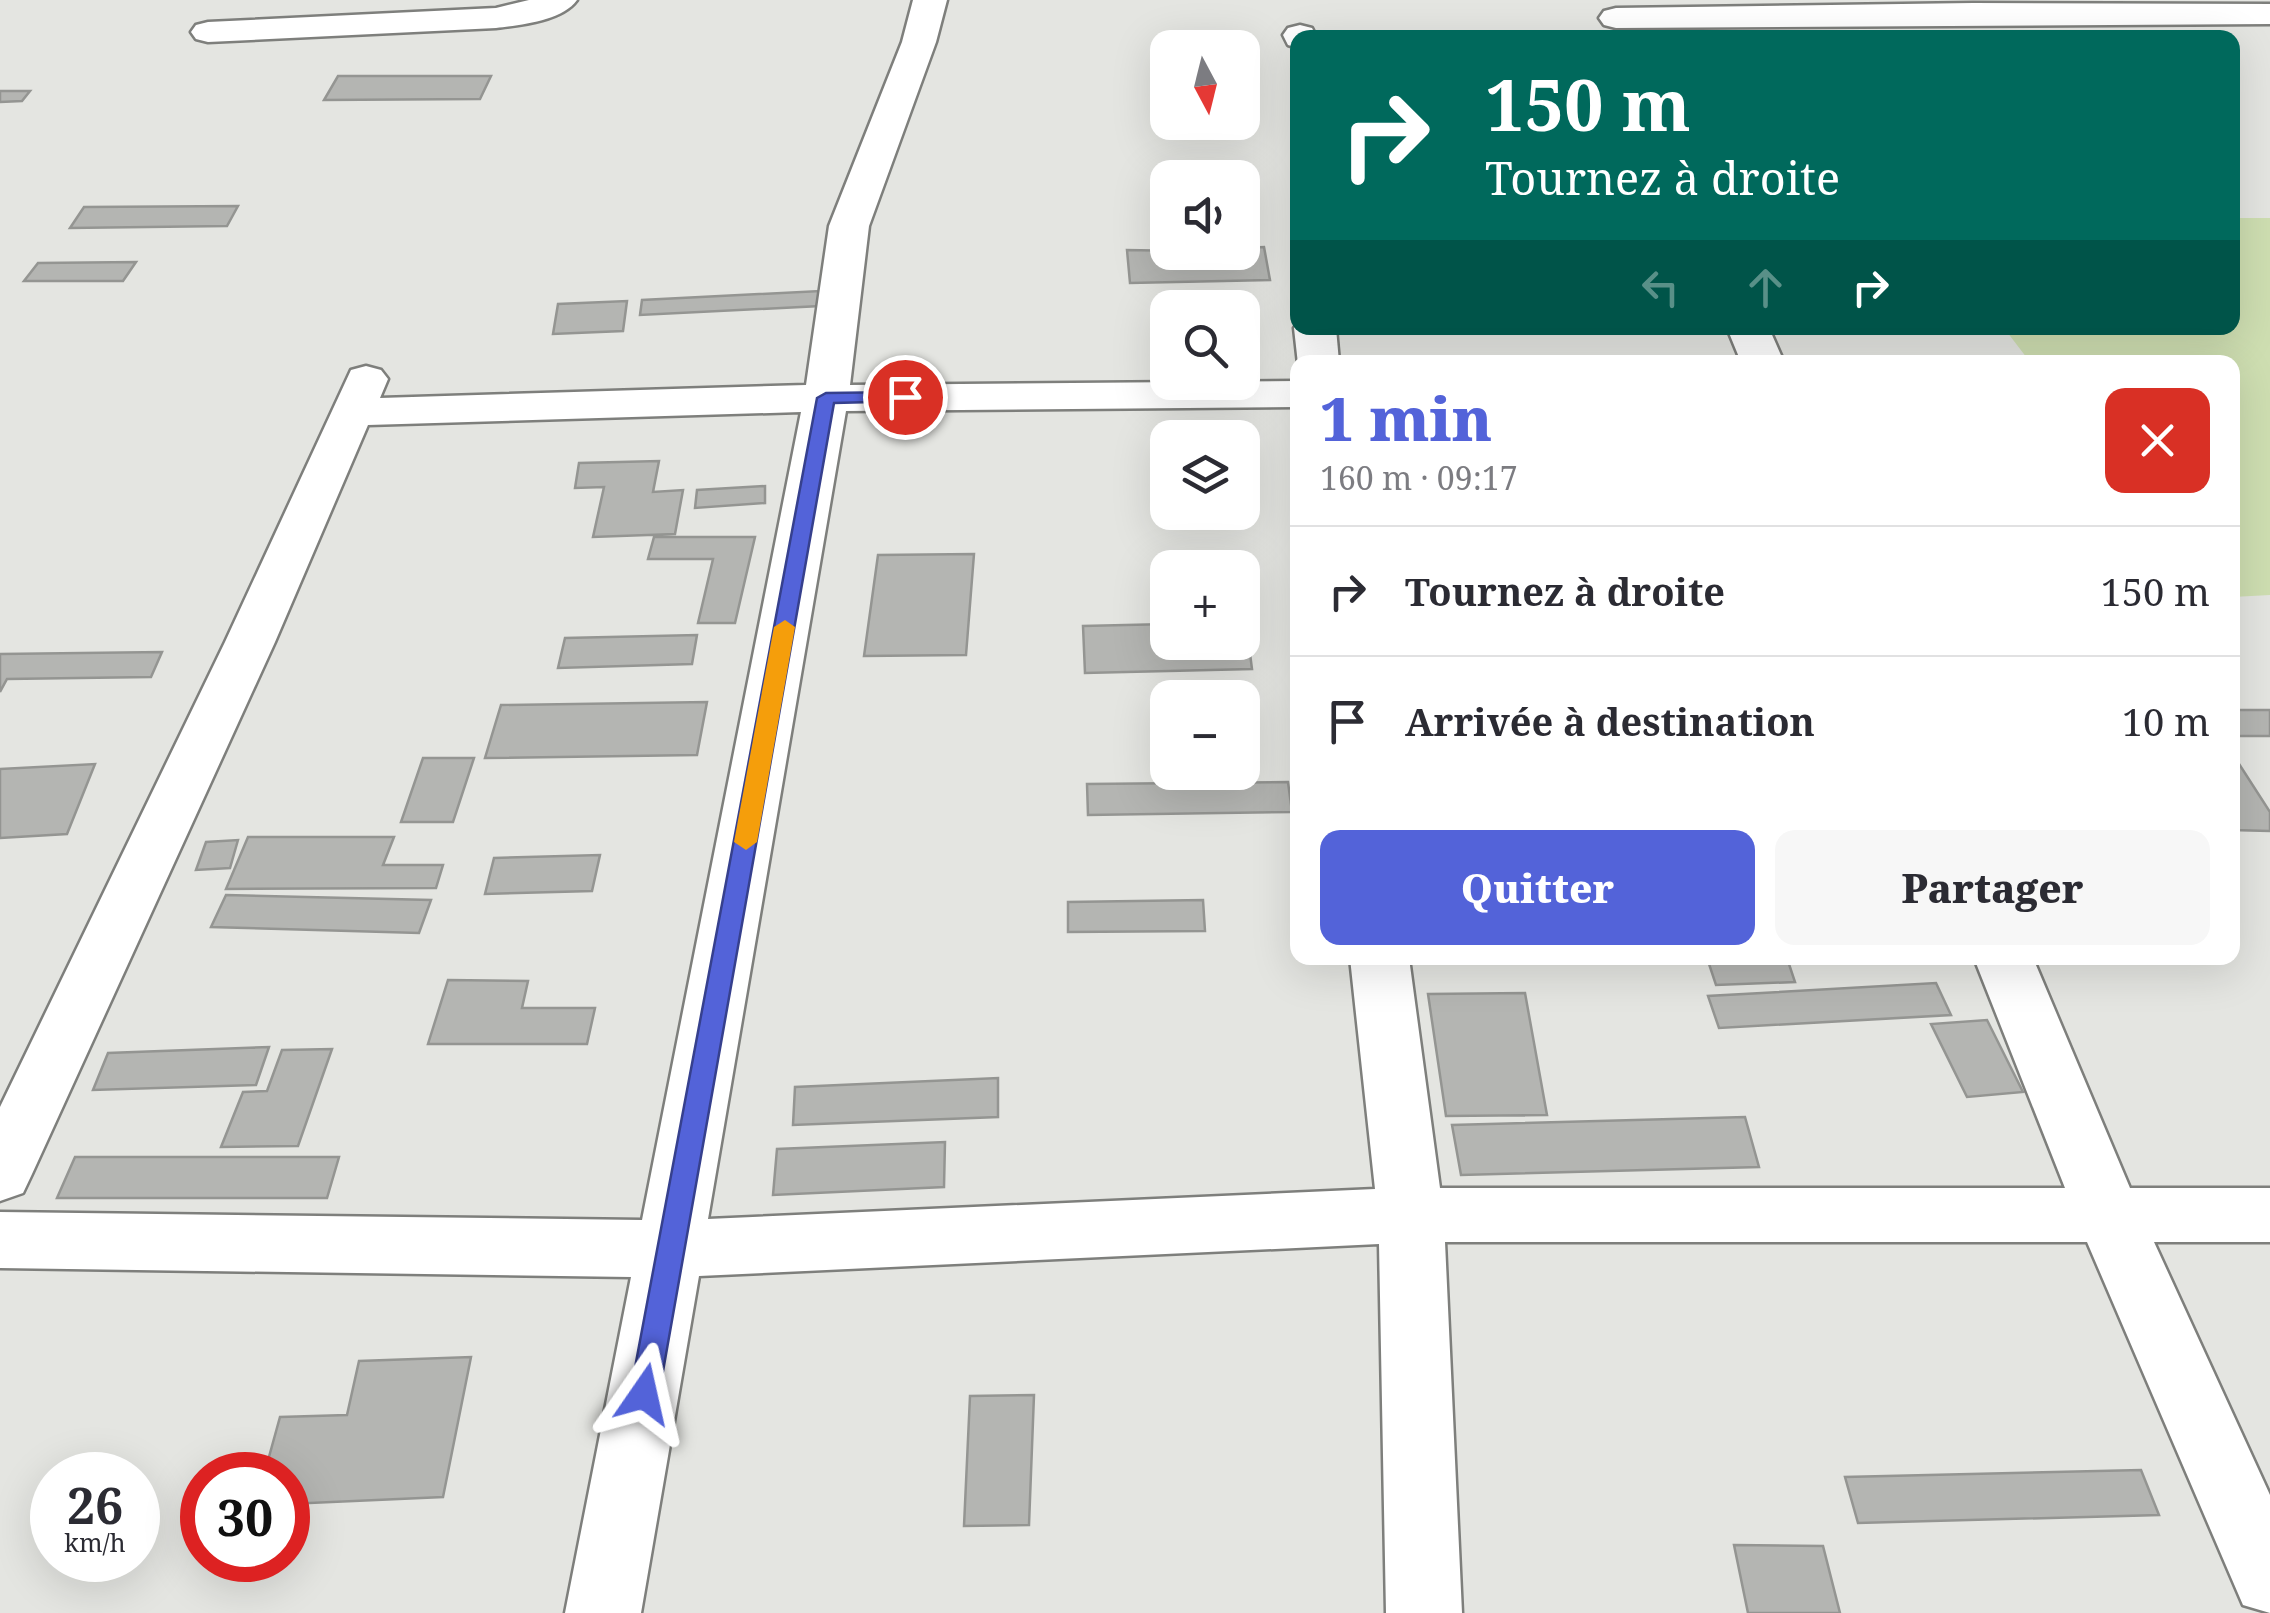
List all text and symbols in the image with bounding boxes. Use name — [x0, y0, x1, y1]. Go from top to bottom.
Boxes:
north arrow — [1150, 30, 1260, 140]
map controls — [1150, 30, 1260, 790]
text: 150 m — [1485, 56, 1691, 152]
icon: right — [1320, 70, 1450, 200]
text: Tournez à droite — [1485, 147, 1840, 208]
button: sound — [1150, 160, 1260, 270]
icon: left — [1633, 260, 1688, 315]
icon: ahead — [1738, 260, 1793, 315]
icon: right — [1843, 260, 1898, 315]
button: search — [1150, 290, 1260, 400]
pin — [863, 355, 948, 440]
icon: arrive — [878, 370, 933, 425]
text: 1 min — [1320, 377, 1492, 459]
button: close — [2105, 388, 2210, 493]
button: layers — [1150, 420, 1260, 530]
text: 160 m · 09:17 — [1320, 456, 1518, 499]
button: + — [1150, 550, 1260, 660]
icon: right — [1320, 564, 1375, 619]
text: Tournez à droite — [1405, 565, 1725, 617]
text: 150 m — [2100, 565, 2210, 617]
button: − — [1150, 680, 1260, 790]
icon: arrive — [1320, 694, 1375, 749]
text: Arrivée à destination — [1405, 695, 1815, 747]
text: 10 m — [2122, 695, 2210, 747]
button: Quitter — [1320, 830, 1755, 945]
button: Partager — [1775, 830, 2210, 945]
position arrow — [592, 1342, 696, 1446]
speed limit sign: 30 — [180, 1452, 310, 1582]
text: 26 — [67, 1471, 123, 1539]
text: km/h — [64, 1525, 126, 1559]

